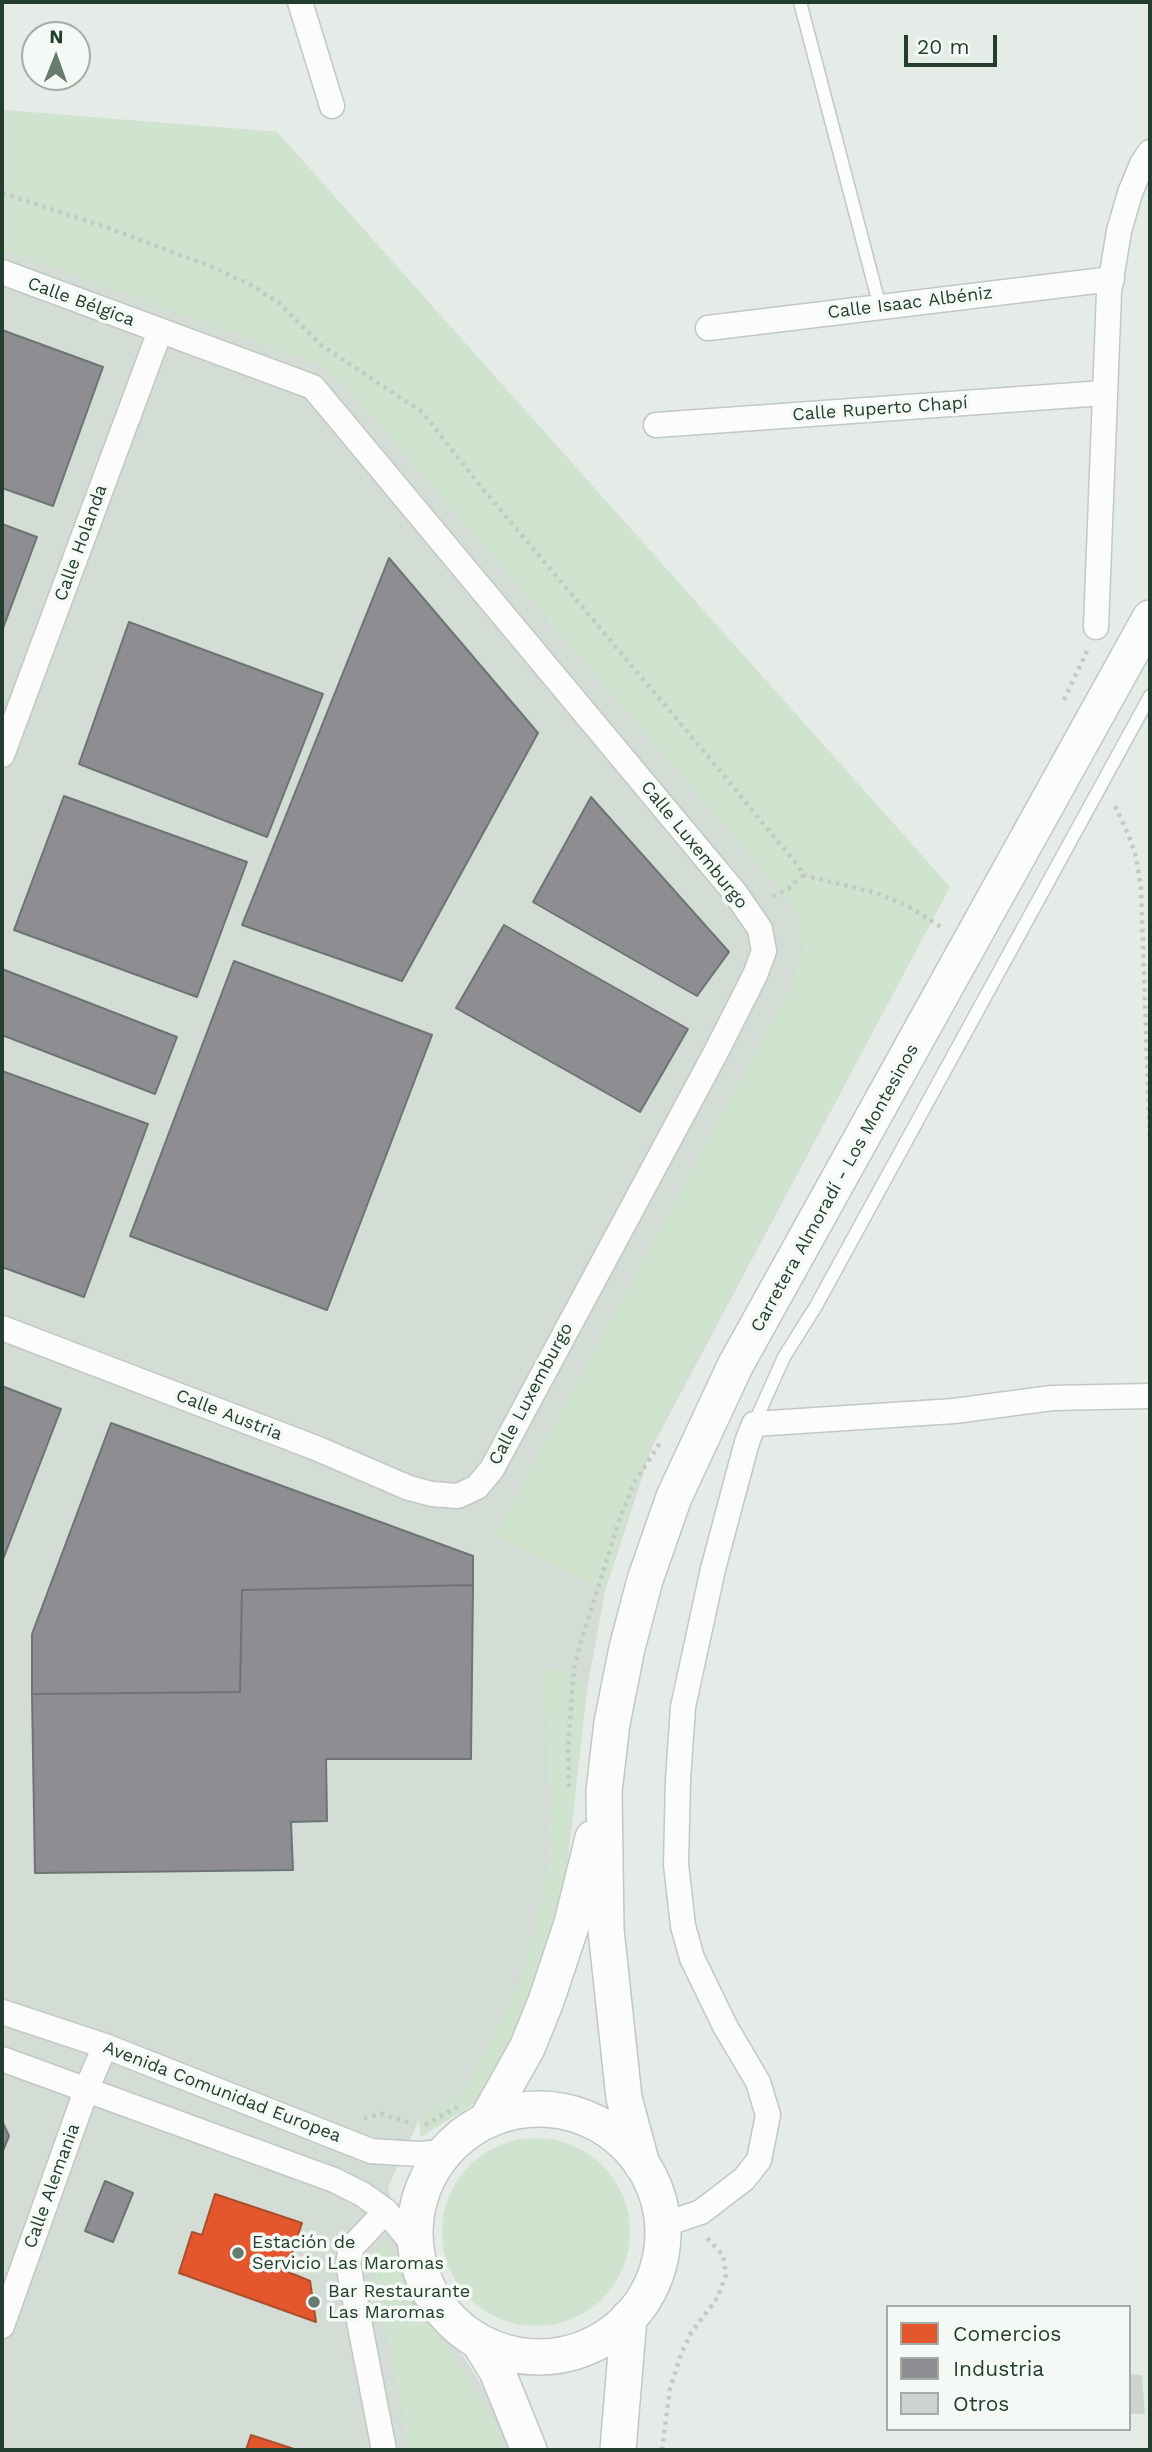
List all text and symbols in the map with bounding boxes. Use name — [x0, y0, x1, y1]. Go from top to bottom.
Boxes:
north arrow — [21, 21, 91, 91]
scale bar — [907, 21, 1000, 65]
text: N — [49, 25, 64, 48]
text: 20 m — [917, 34, 969, 59]
street label: Calle Bélgica — [25, 273, 137, 331]
street label: Calle Isaac Albéniz — [826, 282, 994, 324]
street label: Calle Ruperto Chapí — [792, 392, 968, 426]
street label: Calle Holanda — [50, 482, 112, 604]
street label: Calle Luxemburgo — [636, 777, 752, 913]
street label: Carretera Almoradí - Los Montesinos — [746, 1040, 924, 1336]
street label: Calle Luxemburgo — [484, 1319, 578, 1469]
street label: Calle Austria — [173, 1385, 285, 1445]
street label: Avenida Comunidad Europea — [100, 2037, 344, 2147]
street label: Calle Alemania — [19, 2121, 85, 2251]
place label: Estación de Servicio Las Maromas — [252, 2232, 444, 2274]
marker: Estación de Servicio Las Maromas — [230, 2245, 246, 2261]
place label: Bar Restaurante Las Maromas — [328, 2281, 470, 2324]
marker: Bar Restaurante Las Maromas — [306, 2294, 322, 2310]
legend — [886, 2305, 1131, 2431]
text: Comercios — [953, 2321, 1061, 2346]
text: Industria — [953, 2356, 1044, 2381]
text: Otros — [953, 2391, 1009, 2416]

